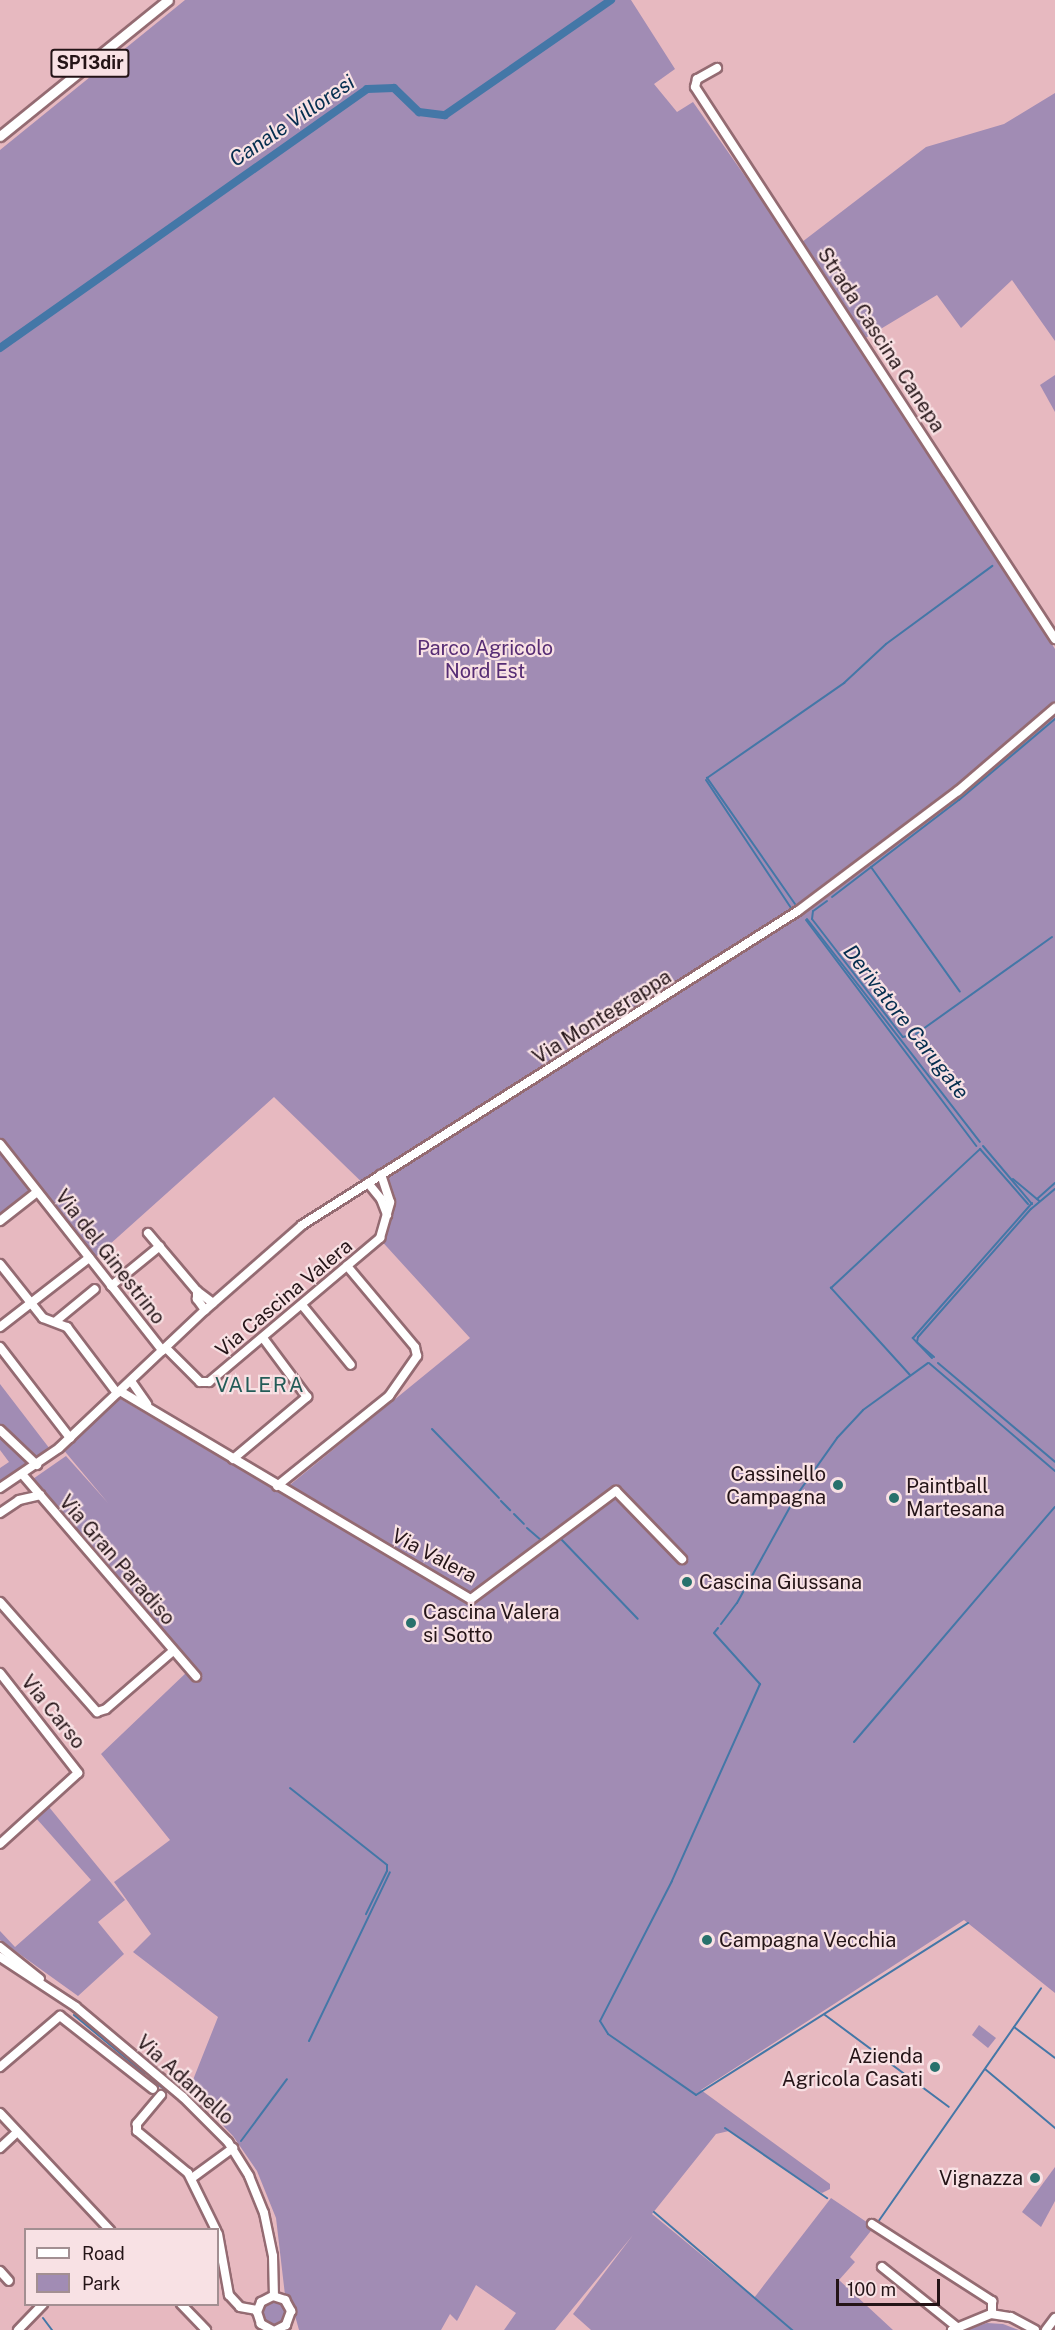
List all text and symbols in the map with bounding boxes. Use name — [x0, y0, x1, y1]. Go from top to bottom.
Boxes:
road number: SP13dir — [50, 48, 130, 78]
water label: Canale Villoresi — [224, 70, 360, 172]
street label: Strada Cascina Canepa — [812, 243, 950, 437]
park label: Parco Agricolo Nord Est — [417, 637, 553, 684]
water label: Derivatore Carugate — [838, 940, 974, 1104]
street label: Via Montegrappa — [528, 965, 676, 1069]
street label: Via del Ginestrino — [50, 1185, 170, 1329]
street label: Via Cascina Valera — [211, 1234, 357, 1362]
district label: VALERA — [215, 1372, 305, 1398]
place label: Cassinello Campagna — [726, 1462, 826, 1509]
place label: Paintball Martesana — [906, 1474, 1005, 1521]
marker: Cassinello Campagna — [831, 1478, 845, 1492]
street label: Via Gran Paradiso — [54, 1490, 180, 1630]
marker: Paintball Martesana — [887, 1491, 901, 1505]
street label: Via Valera — [387, 1523, 481, 1589]
place label: Cascina Giussana — [699, 1570, 862, 1594]
marker: Cascina Giussana — [680, 1575, 694, 1589]
place label: Cascina Valera si Sotto — [423, 1600, 560, 1647]
marker: Cascina Valera si Sotto — [404, 1616, 418, 1630]
street label: Via Carso — [16, 1670, 90, 1754]
place label: Campagna Vecchia — [719, 1928, 897, 1952]
marker: Campagna Vecchia — [700, 1933, 714, 1947]
street label: Via Adamello — [131, 2030, 239, 2130]
place label: Azienda Agricola Casati — [782, 2044, 923, 2091]
marker: Azienda Agricola Casati — [928, 2060, 942, 2074]
place label: Vignazza — [939, 2166, 1023, 2190]
marker: Vignazza — [1028, 2171, 1042, 2185]
legend — [24, 2228, 219, 2306]
text: Road — [82, 2243, 125, 2264]
scale bar — [839, 2267, 942, 2305]
text: Park — [82, 2273, 120, 2294]
text: 100 m — [847, 2279, 896, 2300]

